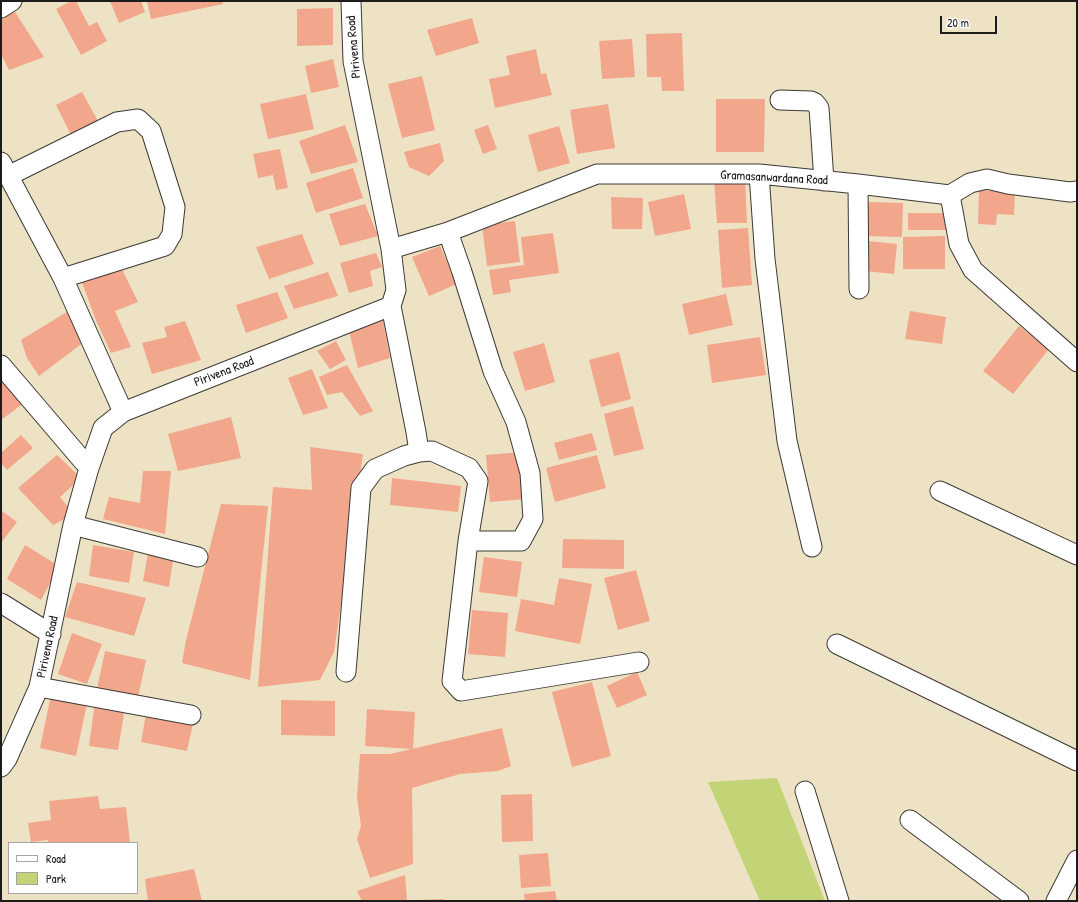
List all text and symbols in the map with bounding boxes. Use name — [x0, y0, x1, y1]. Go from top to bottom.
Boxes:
scale bar — [942, 8, 999, 34]
text: 20 m — [947, 14, 969, 31]
street label: Pirivena Road — [343, 15, 365, 79]
street label: Gramasanwardana Road — [720, 167, 828, 189]
street label: Pirivena Road — [192, 353, 256, 391]
street label: Pirivena Road — [34, 615, 62, 679]
legend — [8, 842, 138, 894]
text: Road — [46, 850, 66, 867]
text: Park — [46, 870, 66, 887]

